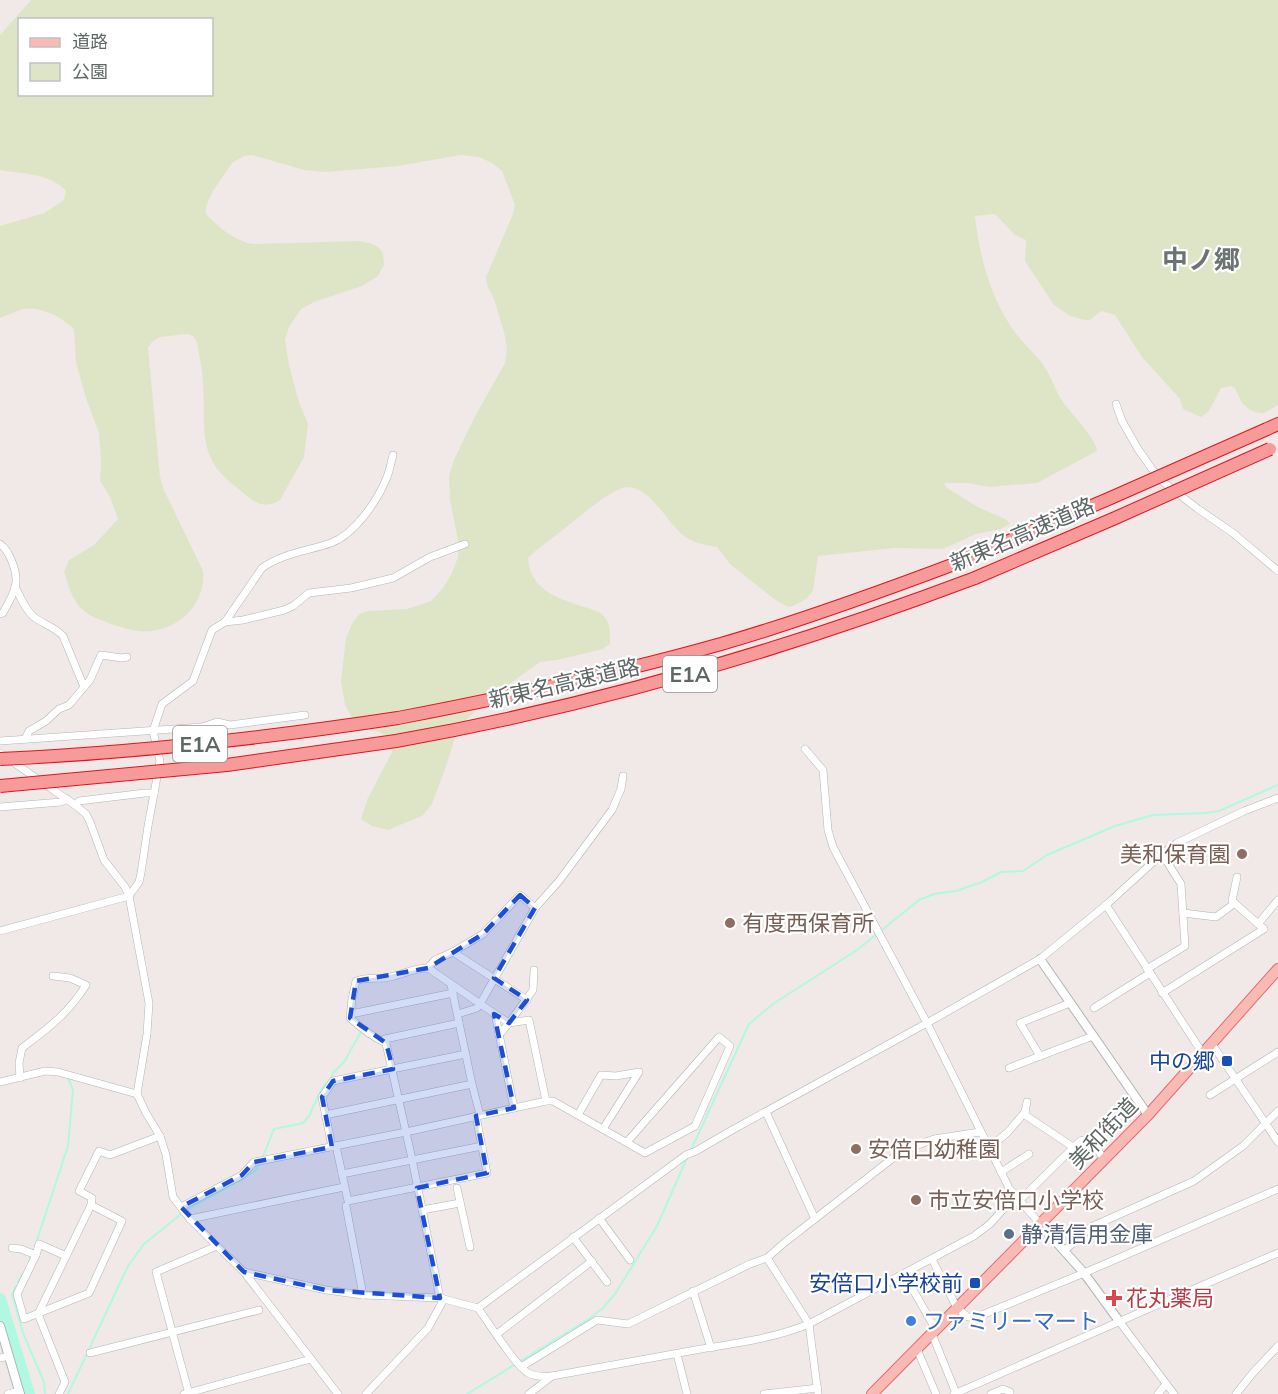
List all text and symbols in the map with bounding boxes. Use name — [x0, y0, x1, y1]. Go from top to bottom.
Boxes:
legend — [18, 18, 213, 96]
text: 道路 — [72, 30, 108, 53]
text: 公園 — [72, 60, 108, 83]
district label: 中ノ郷 — [1162, 243, 1240, 276]
street label: 新東名高速道路 — [946, 491, 1098, 577]
street label: 新東名高速道路 — [486, 652, 642, 714]
road number: E1A — [663, 656, 717, 692]
road number: E1A — [173, 726, 227, 762]
place label: 美和保育園 — [1120, 840, 1230, 868]
marker: 美和保育園 — [1235, 847, 1249, 861]
place label: 有度西保育所 — [742, 909, 874, 937]
marker: 有度西保育所 — [723, 916, 737, 930]
place label: 中の郷 — [1149, 1047, 1215, 1075]
marker: 中の郷 — [1220, 1054, 1234, 1068]
street label: 美和街道 — [1062, 1092, 1144, 1174]
place label: 安倍口幼稚園 — [868, 1135, 1000, 1163]
marker: 安倍口幼稚園 — [849, 1142, 863, 1156]
place label: 市立安倍口小学校 — [928, 1186, 1104, 1214]
marker: 市立安倍口小学校 — [909, 1193, 923, 1207]
place label: 静清信用金庫 — [1021, 1220, 1153, 1248]
marker: 静清信用金庫 — [1002, 1227, 1016, 1241]
place label: 安倍口小学校前 — [809, 1269, 963, 1297]
marker: 安倍口小学校前 — [968, 1276, 982, 1290]
place label: 花丸薬局 — [1126, 1284, 1214, 1312]
marker: 花丸薬局 — [1107, 1291, 1121, 1305]
place label: ファミリーマート — [923, 1307, 1099, 1335]
marker: ファミリーマート — [904, 1314, 918, 1328]

